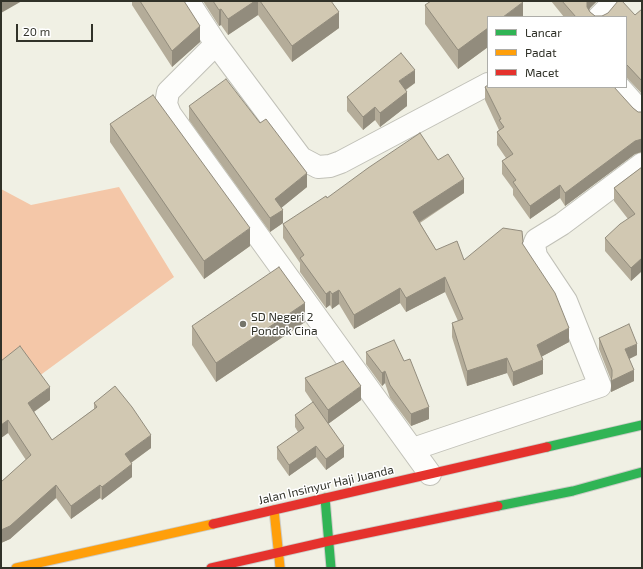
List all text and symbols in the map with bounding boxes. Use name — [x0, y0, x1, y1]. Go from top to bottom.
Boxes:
scale bar — [18, 16, 95, 42]
legend — [487, 16, 627, 88]
text: 20 m — [23, 24, 50, 38]
text: Lancar — [525, 25, 562, 39]
text: Padat — [525, 45, 557, 59]
text: Macet — [525, 65, 559, 79]
place label: SD Negeri 2 Pondok Cina — [251, 310, 318, 338]
marker: SD Negeri 2 Pondok Cina — [238, 319, 248, 329]
street label: Jalan Insinyur Haji Juanda — [257, 462, 395, 508]

